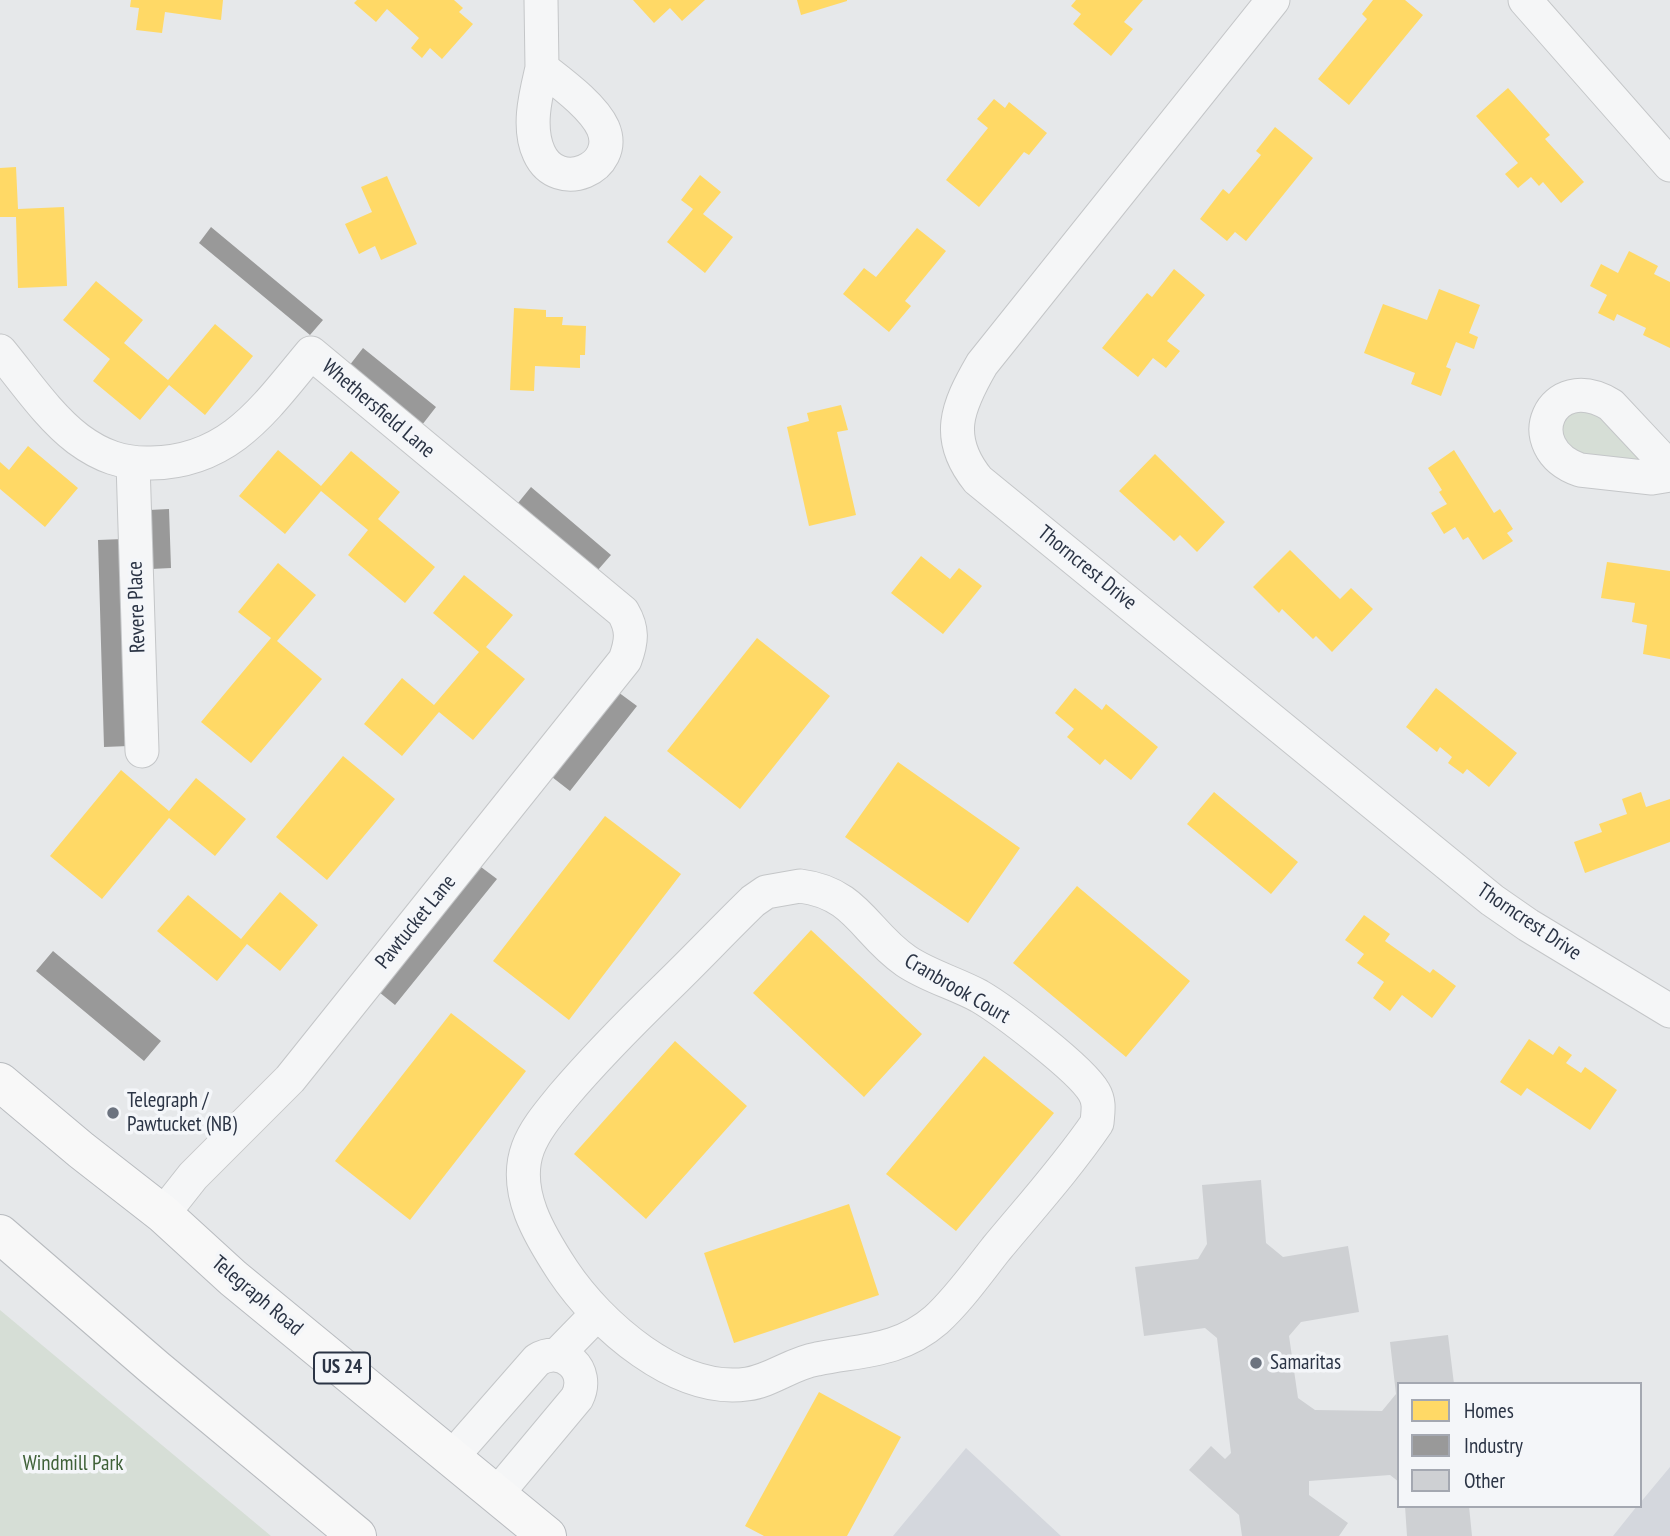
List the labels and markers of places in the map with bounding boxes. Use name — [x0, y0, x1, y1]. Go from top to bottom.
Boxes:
place label: Telegraph / Pawtucket (NB) — [127, 1088, 237, 1138]
marker: Telegraph / Pawtucket (NB) — [105, 1105, 121, 1121]
place label: Samaritas — [1270, 1350, 1341, 1376]
marker: Samaritas — [1248, 1355, 1264, 1371]

